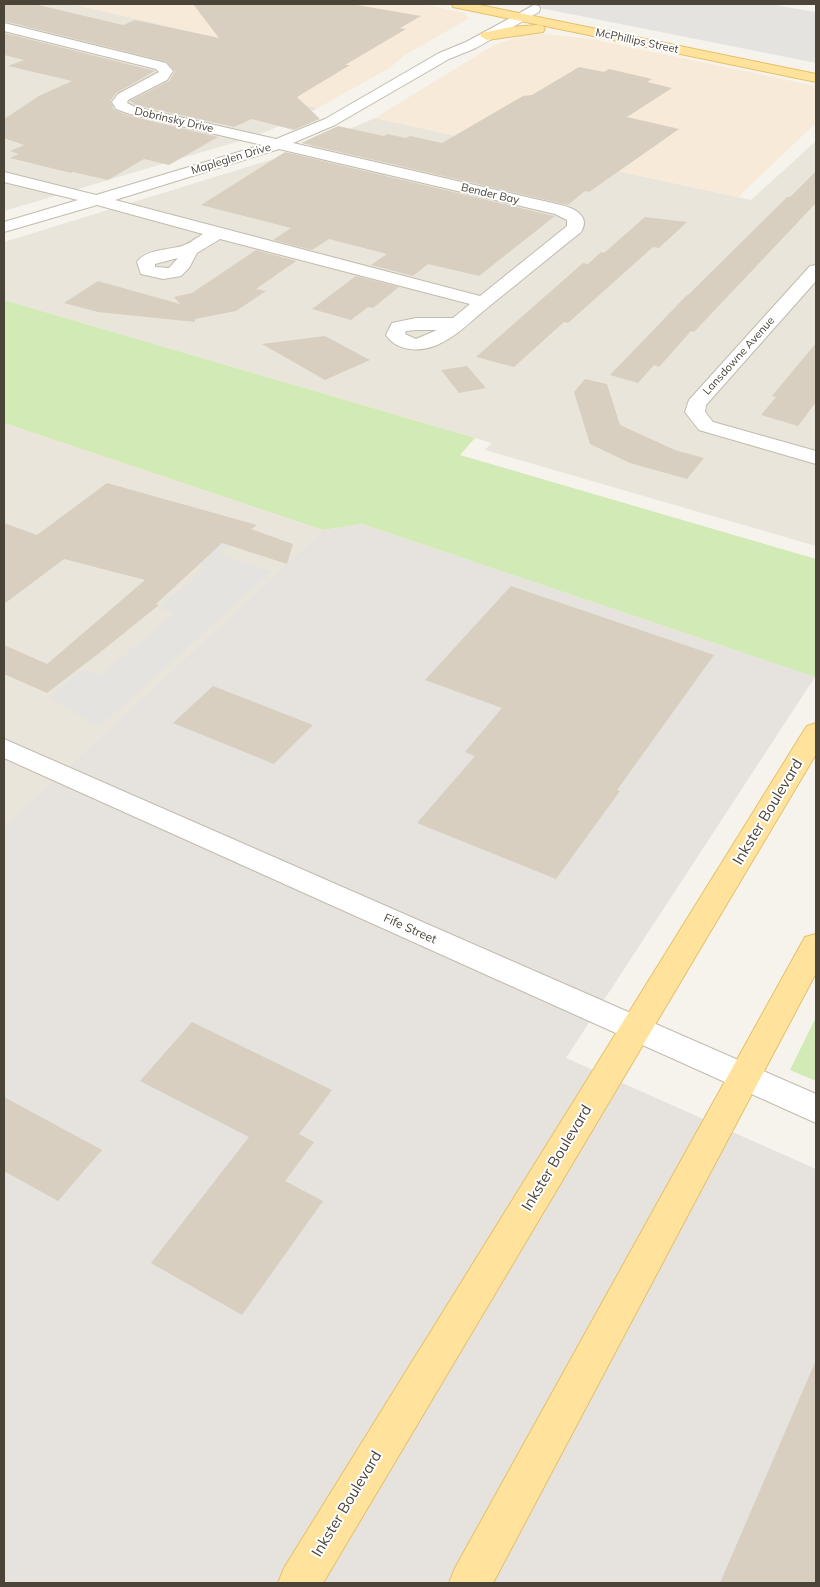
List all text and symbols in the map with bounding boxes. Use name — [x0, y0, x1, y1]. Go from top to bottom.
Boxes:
street label: McPhillips Street — [594, 26, 680, 56]
street label: Dobrinsky Drive — [133, 105, 215, 135]
street label: Mapleglen Drive — [190, 141, 272, 177]
street label: Bender Bay — [460, 181, 520, 207]
street label: Lansdowne Avenue — [700, 314, 778, 398]
street label: Inkster Boulevard — [729, 756, 807, 868]
street label: Fife Street — [381, 911, 439, 947]
street label: Inkster Boulevard — [518, 1102, 596, 1214]
street label: Inkster Boulevard — [308, 1448, 386, 1560]

